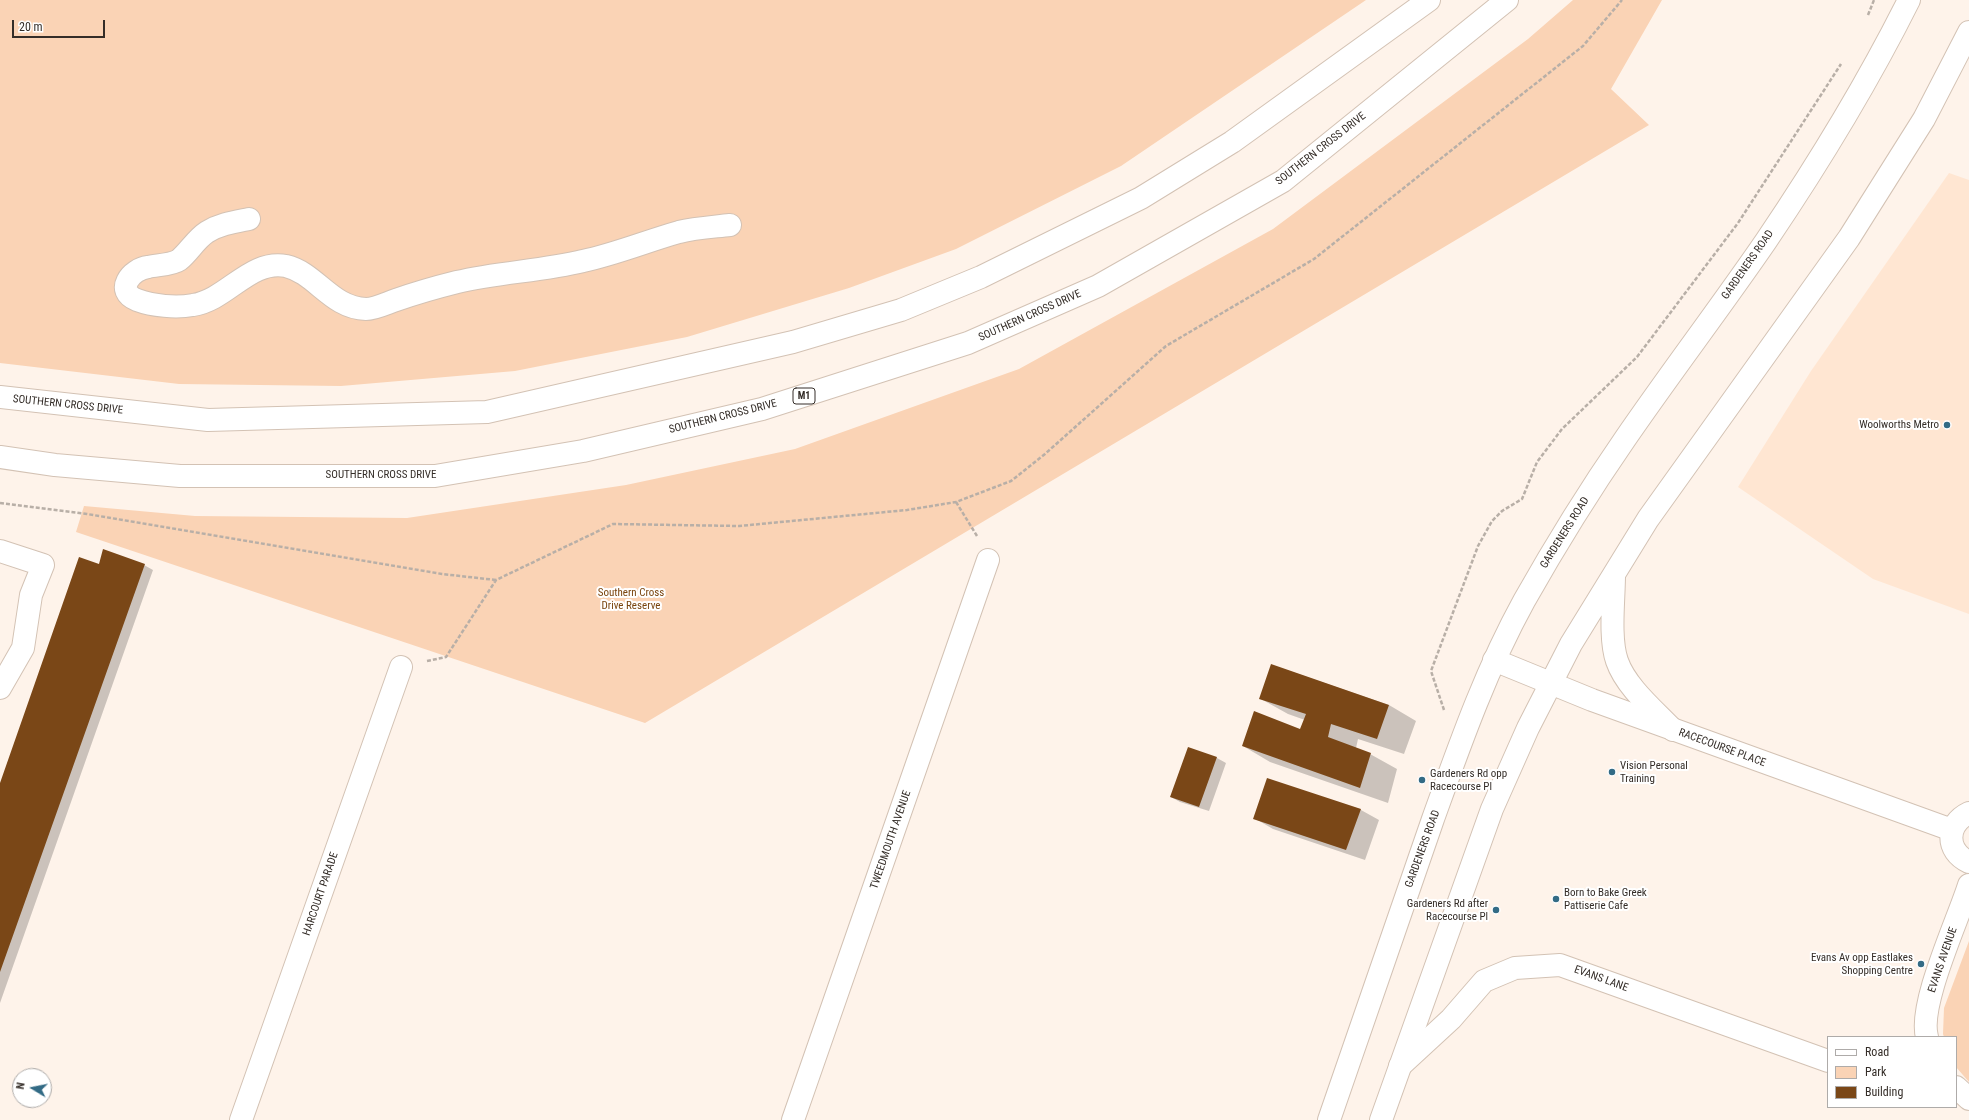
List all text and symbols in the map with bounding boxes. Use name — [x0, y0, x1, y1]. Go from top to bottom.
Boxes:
scale bar — [14, 12, 107, 38]
text: 20 m — [19, 20, 43, 34]
street label: SOUTHERN CROSS DRIVE — [1273, 110, 1369, 188]
street label: GARDENERS ROAD — [1719, 228, 1777, 302]
street label: SOUTHERN CROSS DRIVE — [977, 287, 1083, 345]
road number: M1 — [793, 388, 815, 404]
street label: SOUTHERN CROSS DRIVE — [12, 393, 124, 417]
street label: SOUTHERN CROSS DRIVE — [668, 397, 778, 437]
place label: Woolworths Metro — [1859, 418, 1939, 432]
marker: Woolworths Metro — [1942, 420, 1952, 430]
street label: SOUTHERN CROSS DRIVE — [326, 468, 436, 482]
street label: GARDENERS ROAD — [1538, 495, 1592, 571]
park label: Southern Cross Drive Reserve — [598, 586, 664, 612]
street label: RACECOURSE PLACE — [1677, 726, 1767, 770]
place label: Vision Personal Training — [1620, 759, 1688, 785]
place label: Gardeners Rd opp Racecourse Pl — [1430, 767, 1507, 793]
marker: Vision Personal Training — [1607, 767, 1617, 777]
marker: Gardeners Rd opp Racecourse Pl — [1417, 775, 1427, 785]
street label: TWEEDMOUTH AVENUE — [868, 789, 914, 891]
street label: GARDENERS ROAD — [1403, 808, 1443, 890]
street label: HARCOURT PARADE — [301, 851, 341, 937]
place label: Born to Bake Greek Pattiserie Cafe — [1564, 886, 1647, 912]
marker: Born to Bake Greek Pattiserie Cafe — [1551, 894, 1561, 904]
place label: Gardeners Rd after Racecourse Pl — [1407, 897, 1488, 923]
marker: Gardeners Rd after Racecourse Pl — [1491, 905, 1501, 915]
street label: EVANS AVENUE — [1926, 925, 1960, 995]
place label: Evans Av opp Eastlakes Shopping Centre — [1811, 951, 1913, 977]
marker: Evans Av opp Eastlakes Shopping Centre — [1916, 959, 1926, 969]
street label: EVANS LANE — [1572, 963, 1630, 995]
legend — [1827, 1036, 1957, 1108]
text: Road — [1865, 1045, 1889, 1059]
text: Park — [1865, 1065, 1886, 1079]
north arrow — [12, 1068, 52, 1108]
text: N — [14, 1082, 28, 1090]
text: Building — [1865, 1085, 1903, 1099]

